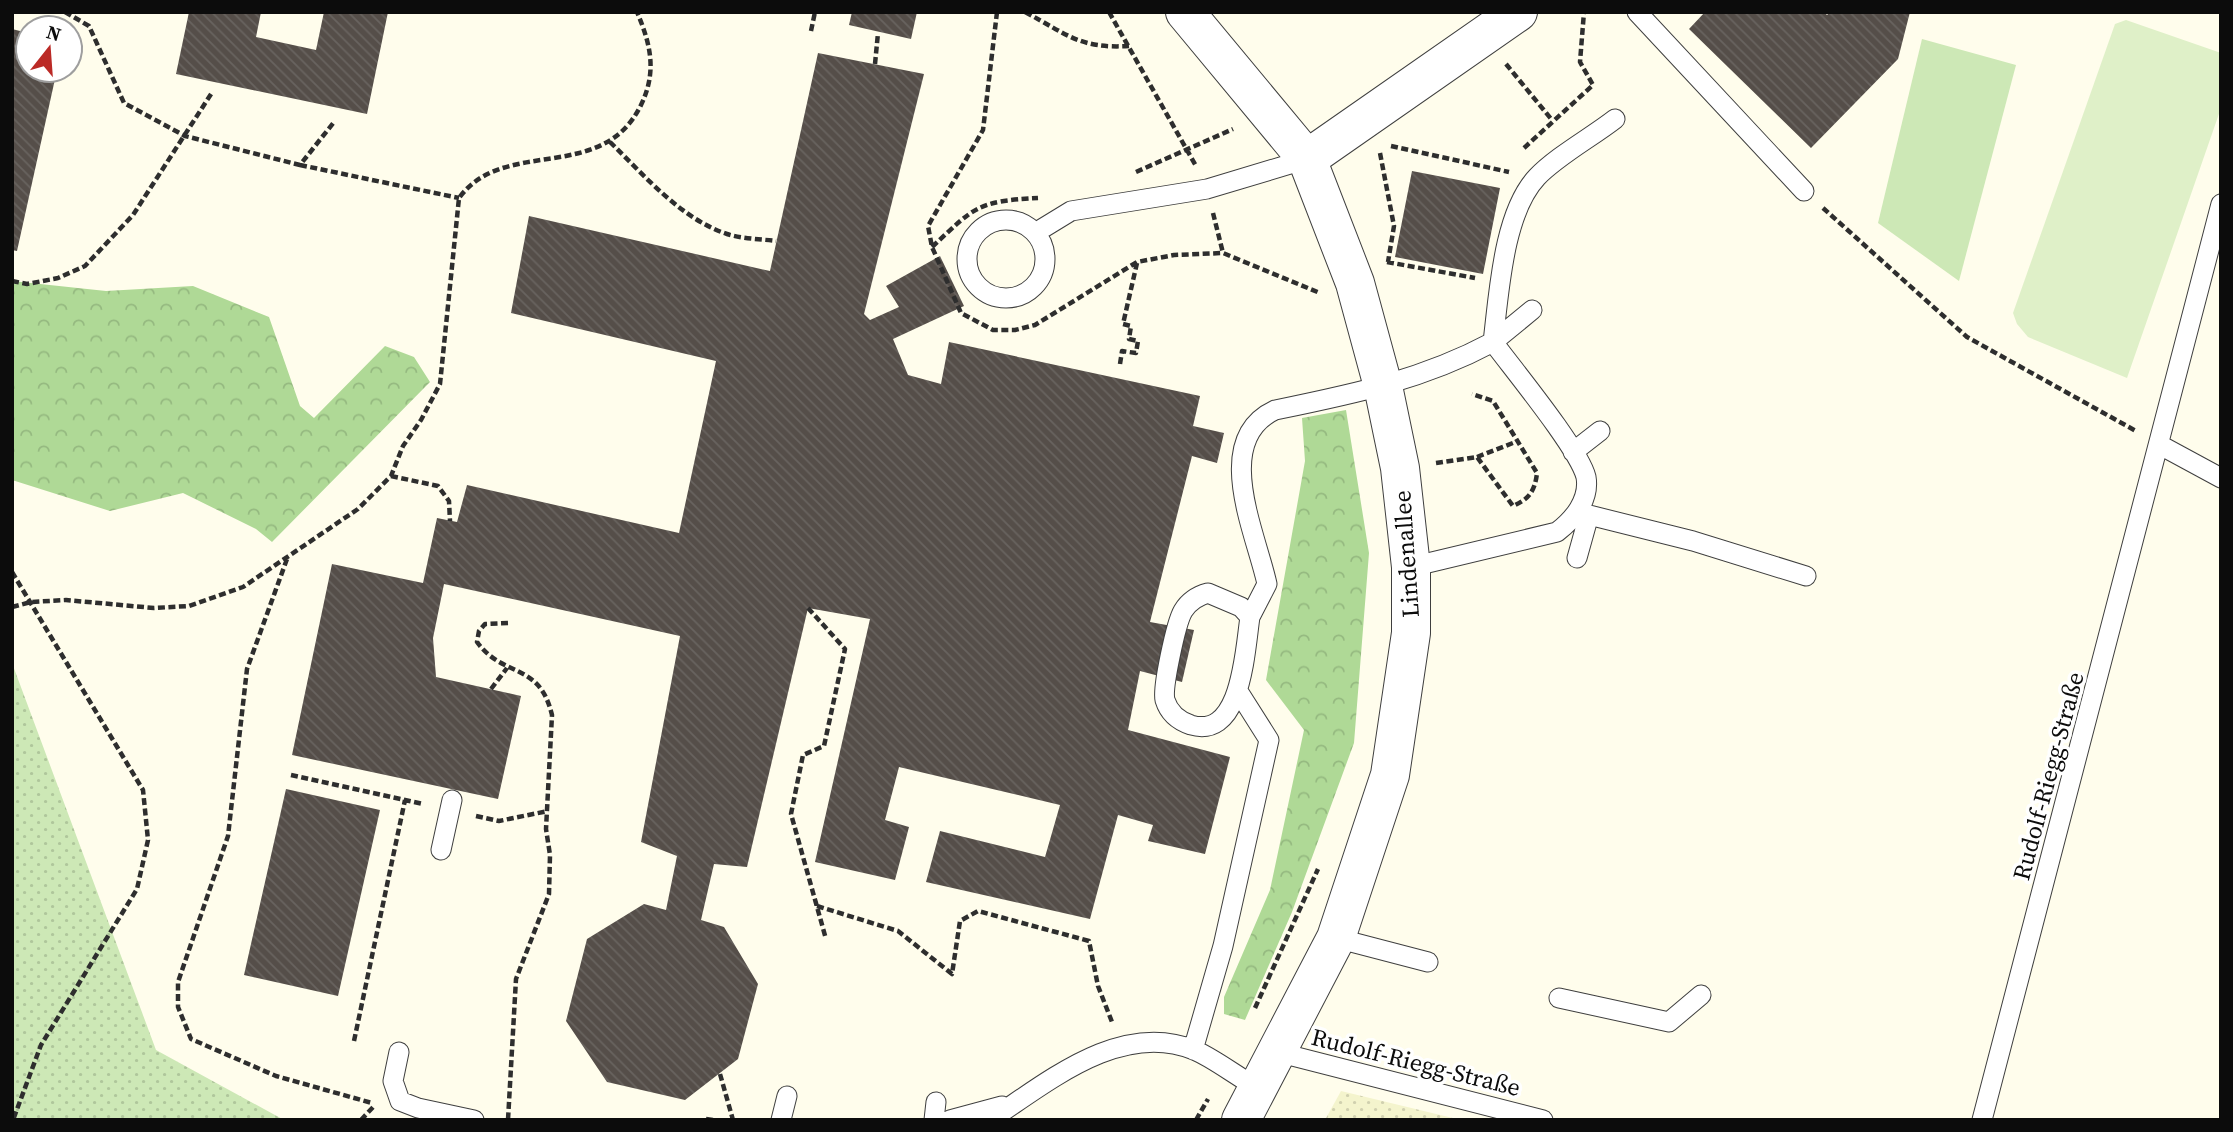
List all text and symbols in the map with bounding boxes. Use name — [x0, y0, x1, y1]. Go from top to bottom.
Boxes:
north arrow — [14, 14, 84, 84]
text: N — [44, 18, 65, 47]
street label: Lindenallee — [1385, 489, 1427, 619]
street label: Rudolf-Riegg-Straße — [2004, 668, 2092, 884]
street label: Rudolf-Riegg-Straße — [1308, 1020, 1524, 1104]

